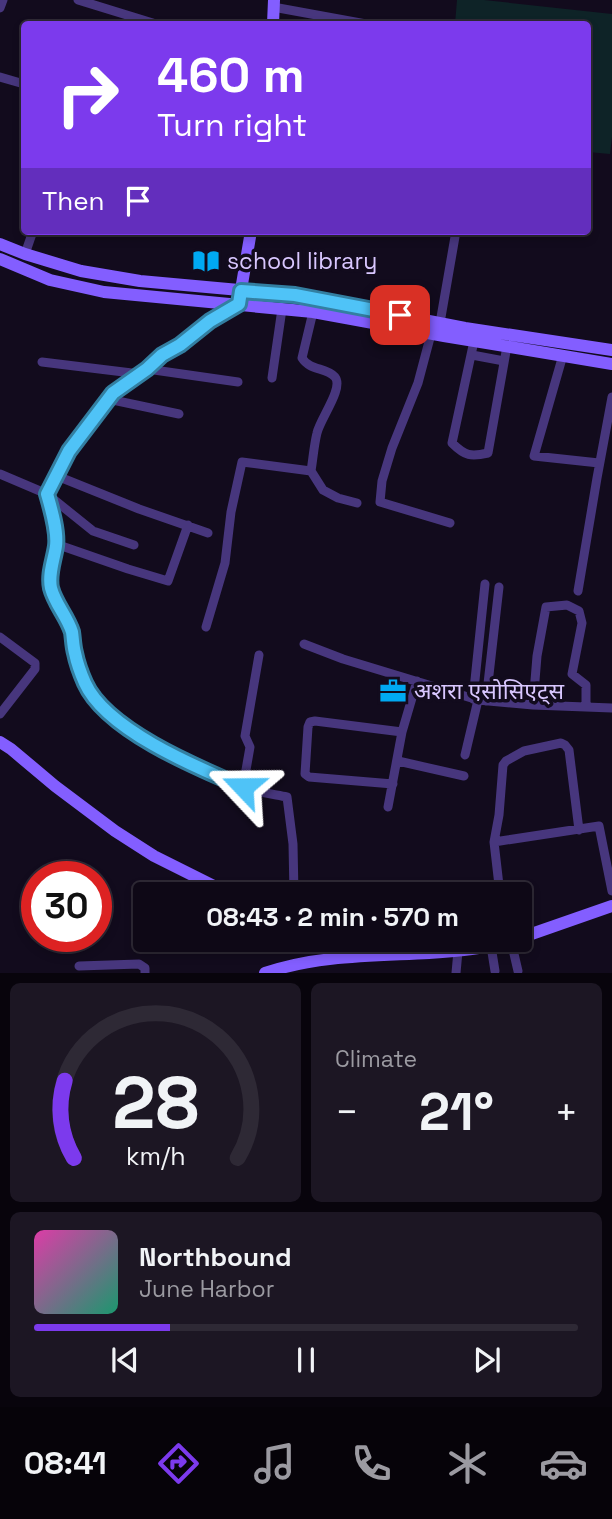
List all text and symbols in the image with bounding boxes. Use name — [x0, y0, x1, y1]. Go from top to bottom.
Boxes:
text: 460 m — [157, 44, 305, 106]
icon: right — [42, 49, 133, 140]
text: Turn right — [157, 105, 307, 145]
icon: arrive — [119, 182, 157, 220]
text: Then — [42, 184, 105, 218]
library icon: school library — [191, 246, 221, 276]
place label: school library — [227, 246, 377, 276]
pin — [370, 285, 430, 345]
icon: arrive — [381, 296, 419, 334]
office icon: अशरा एसोसिएट्स — [378, 676, 408, 706]
place label: अशरा एसोसिएट्स — [414, 676, 565, 706]
position arrow — [206, 750, 280, 824]
speed limit sign: 30 — [21, 861, 112, 952]
text: 08:43 · 2 min · 570 m — [206, 900, 459, 934]
text: Climate — [335, 1044, 417, 1074]
text: 28 — [112, 1057, 199, 1150]
text: 21° — [419, 1079, 494, 1145]
text: − — [335, 1088, 359, 1136]
text: + — [554, 1088, 578, 1136]
text: km/h — [126, 1140, 185, 1172]
text: Northbound — [139, 1240, 292, 1274]
text: June Harbor — [139, 1274, 274, 1304]
icon: previous — [106, 1341, 144, 1379]
icon: pause — [287, 1341, 325, 1379]
icon: next — [468, 1341, 506, 1379]
icon: directions — [154, 1439, 203, 1488]
icon: music — [250, 1439, 299, 1488]
icon: phone — [347, 1439, 396, 1488]
icon: climate — [443, 1439, 492, 1488]
icon: car — [539, 1439, 588, 1488]
text: 08:41 — [24, 1443, 107, 1483]

